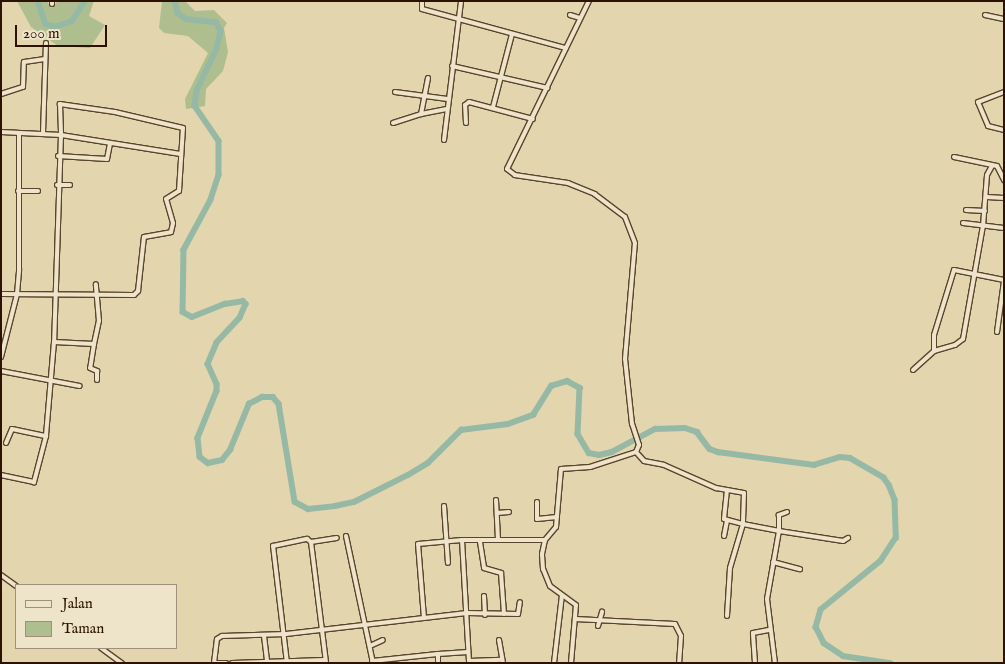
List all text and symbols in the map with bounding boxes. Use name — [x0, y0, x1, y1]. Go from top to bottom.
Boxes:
scale bar — [18, 15, 110, 47]
text: 200 m — [23, 24, 60, 43]
legend — [15, 584, 178, 649]
text: Jalan — [62, 594, 93, 613]
text: Taman — [62, 619, 104, 638]

